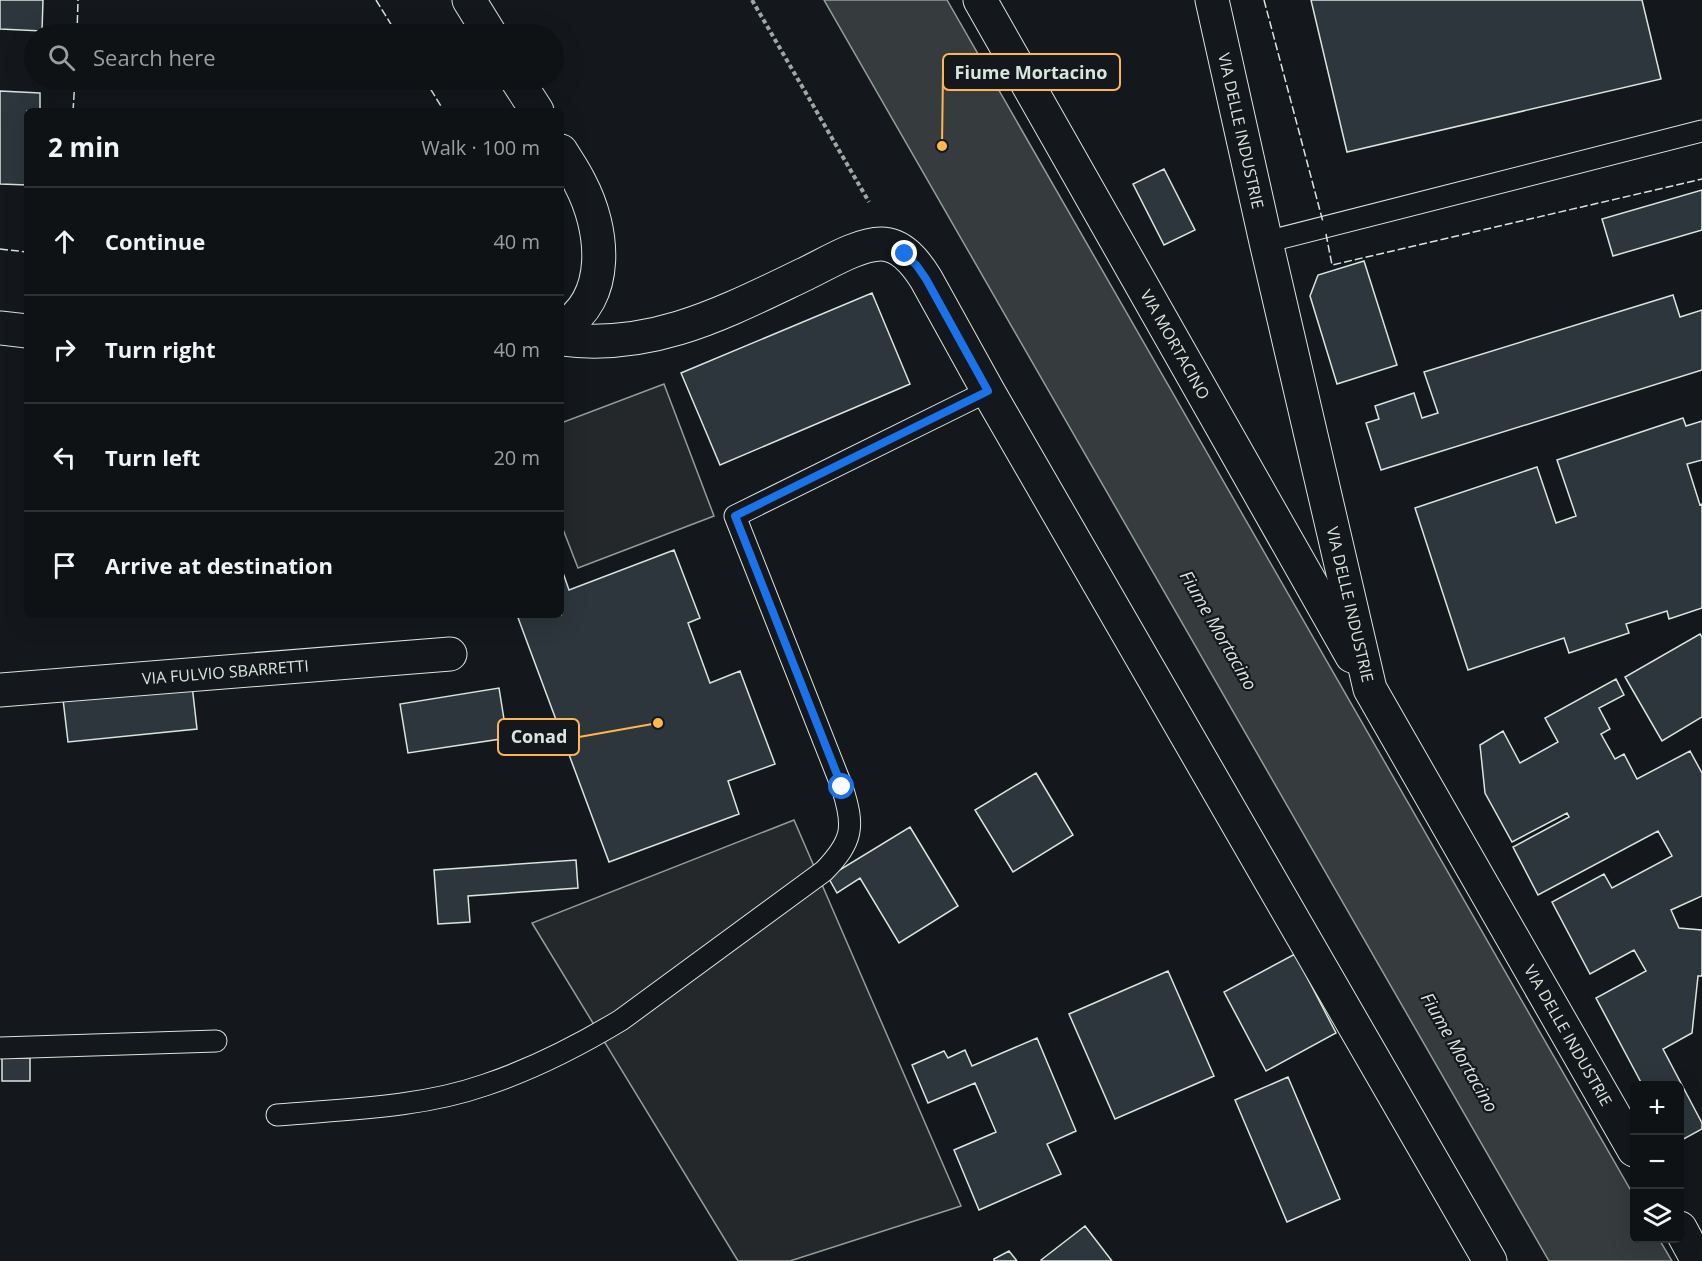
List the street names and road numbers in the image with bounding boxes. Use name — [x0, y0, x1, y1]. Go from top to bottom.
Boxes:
street label: VIA DELLE INDUSTRIE — [1213, 51, 1269, 211]
street label: VIA MORTACINO — [1135, 286, 1215, 403]
street label: VIA DELLE INDUSTRIE — [1322, 524, 1379, 684]
street label: VIA FULVIO SBARRETTI — [141, 654, 309, 690]
street label: VIA DELLE INDUSTRIE — [1519, 961, 1617, 1110]

